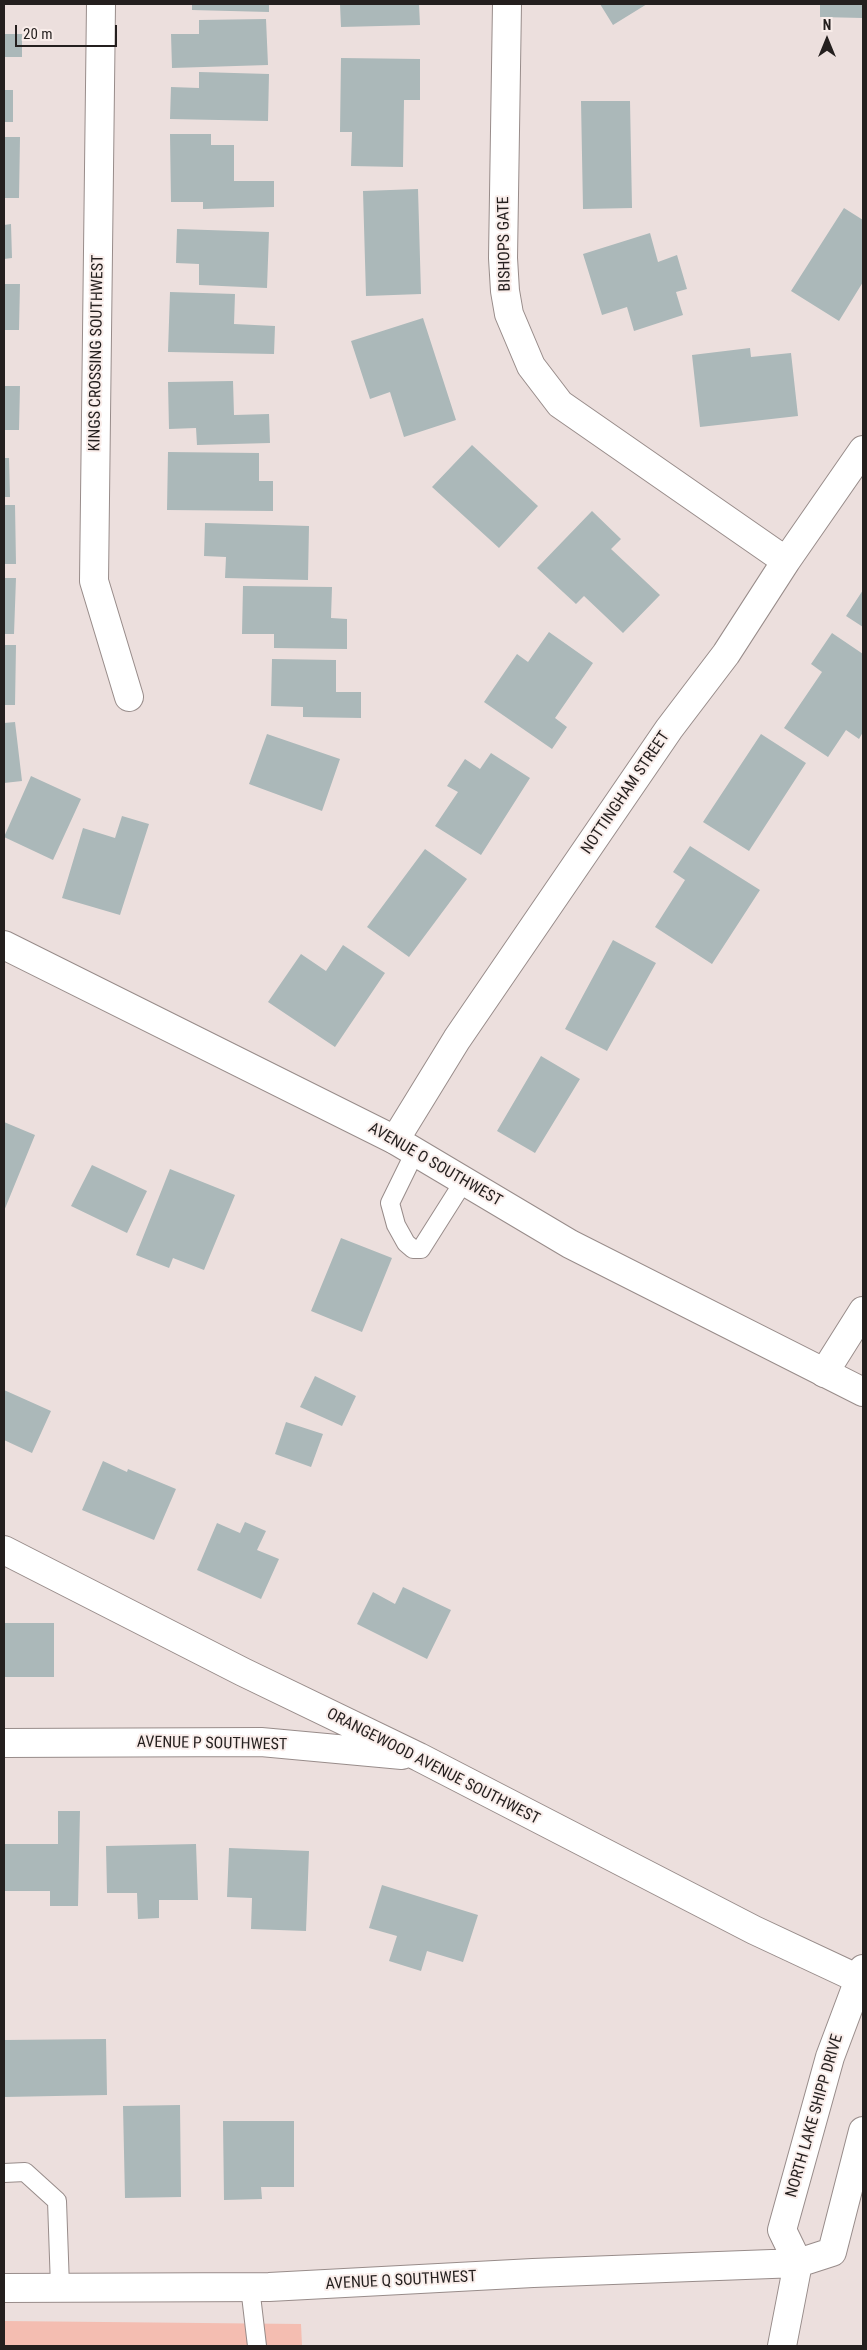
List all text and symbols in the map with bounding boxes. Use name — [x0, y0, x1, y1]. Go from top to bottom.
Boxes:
scale bar — [18, 15, 120, 47]
north arrow — [802, 15, 852, 65]
text: N — [823, 17, 831, 33]
text: 20 m — [23, 25, 53, 43]
street label: BISHOPS GATE — [495, 196, 515, 292]
street label: KINGS CROSSING SOUTHWEST — [86, 254, 108, 452]
street label: NOTTINGHAM STREET — [578, 728, 674, 858]
street label: AVENUE O SOUTHWEST — [365, 1119, 505, 1211]
street label: ORANGEWOOD AVENUE SOUTHWEST — [323, 1705, 543, 1829]
street label: AVENUE P SOUTHWEST — [137, 1733, 287, 1755]
street label: NORTH LAKE SHIPP DRIVE — [783, 2032, 847, 2200]
street label: AVENUE Q SOUTHWEST — [325, 2267, 477, 2295]

